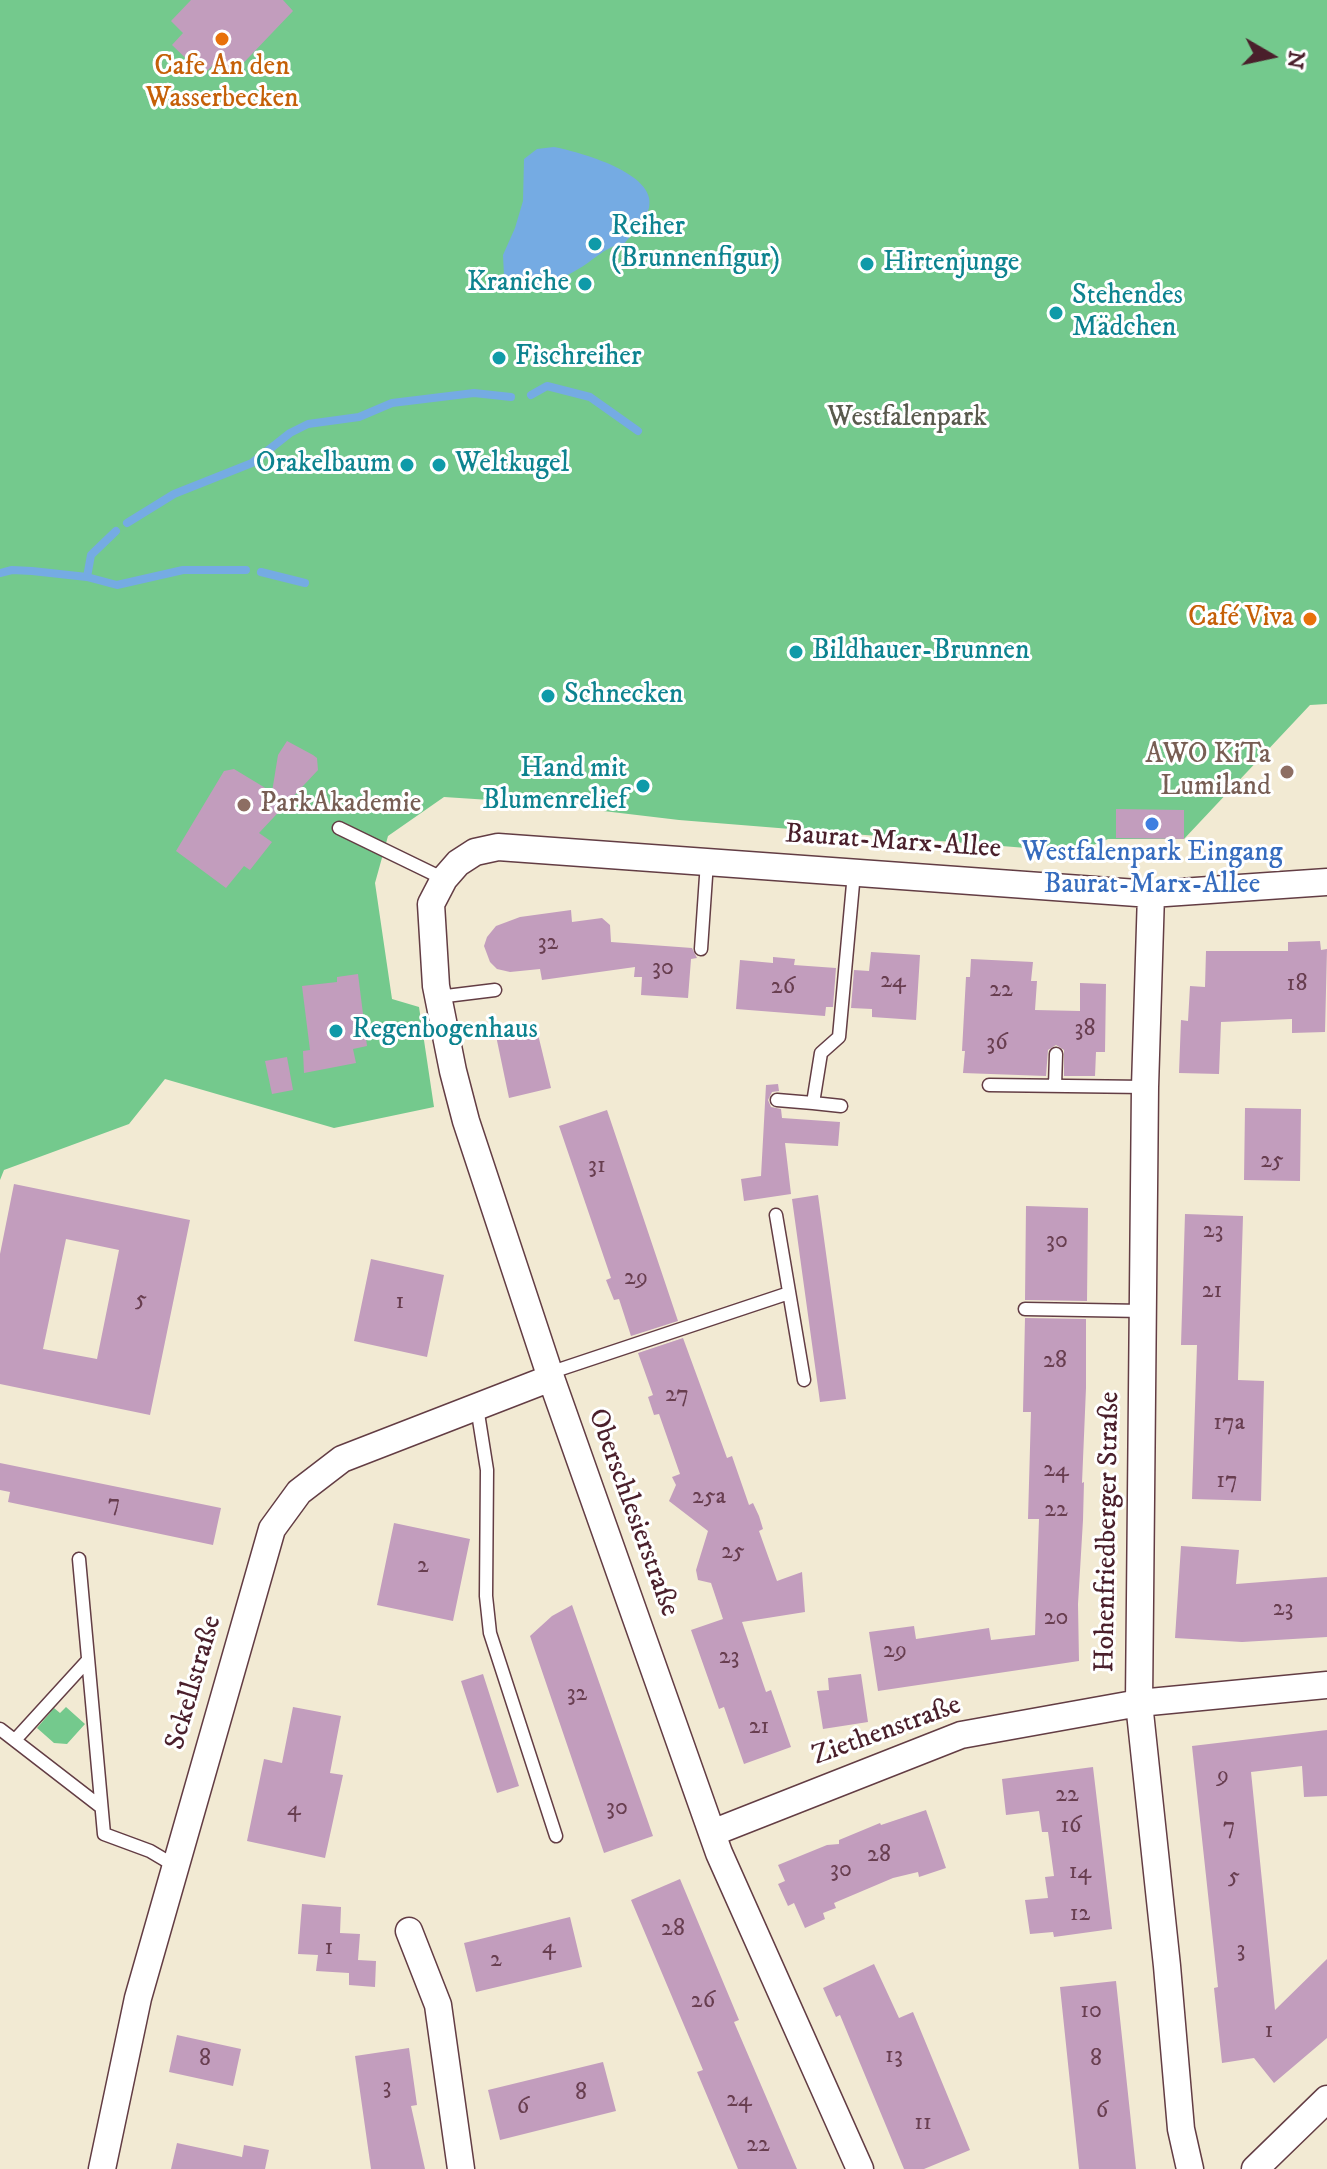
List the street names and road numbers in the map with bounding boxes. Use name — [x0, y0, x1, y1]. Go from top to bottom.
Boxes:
street label: Baurat-Marx-Allee — [784, 819, 1002, 867]
street label: Hohenfriedberger Straße — [1090, 1391, 1128, 1673]
street label: Oberschlesierstraße — [579, 1405, 685, 1621]
street label: Sckellstraße — [160, 1612, 230, 1754]
street label: Ziethenstraße — [808, 1690, 966, 1774]

